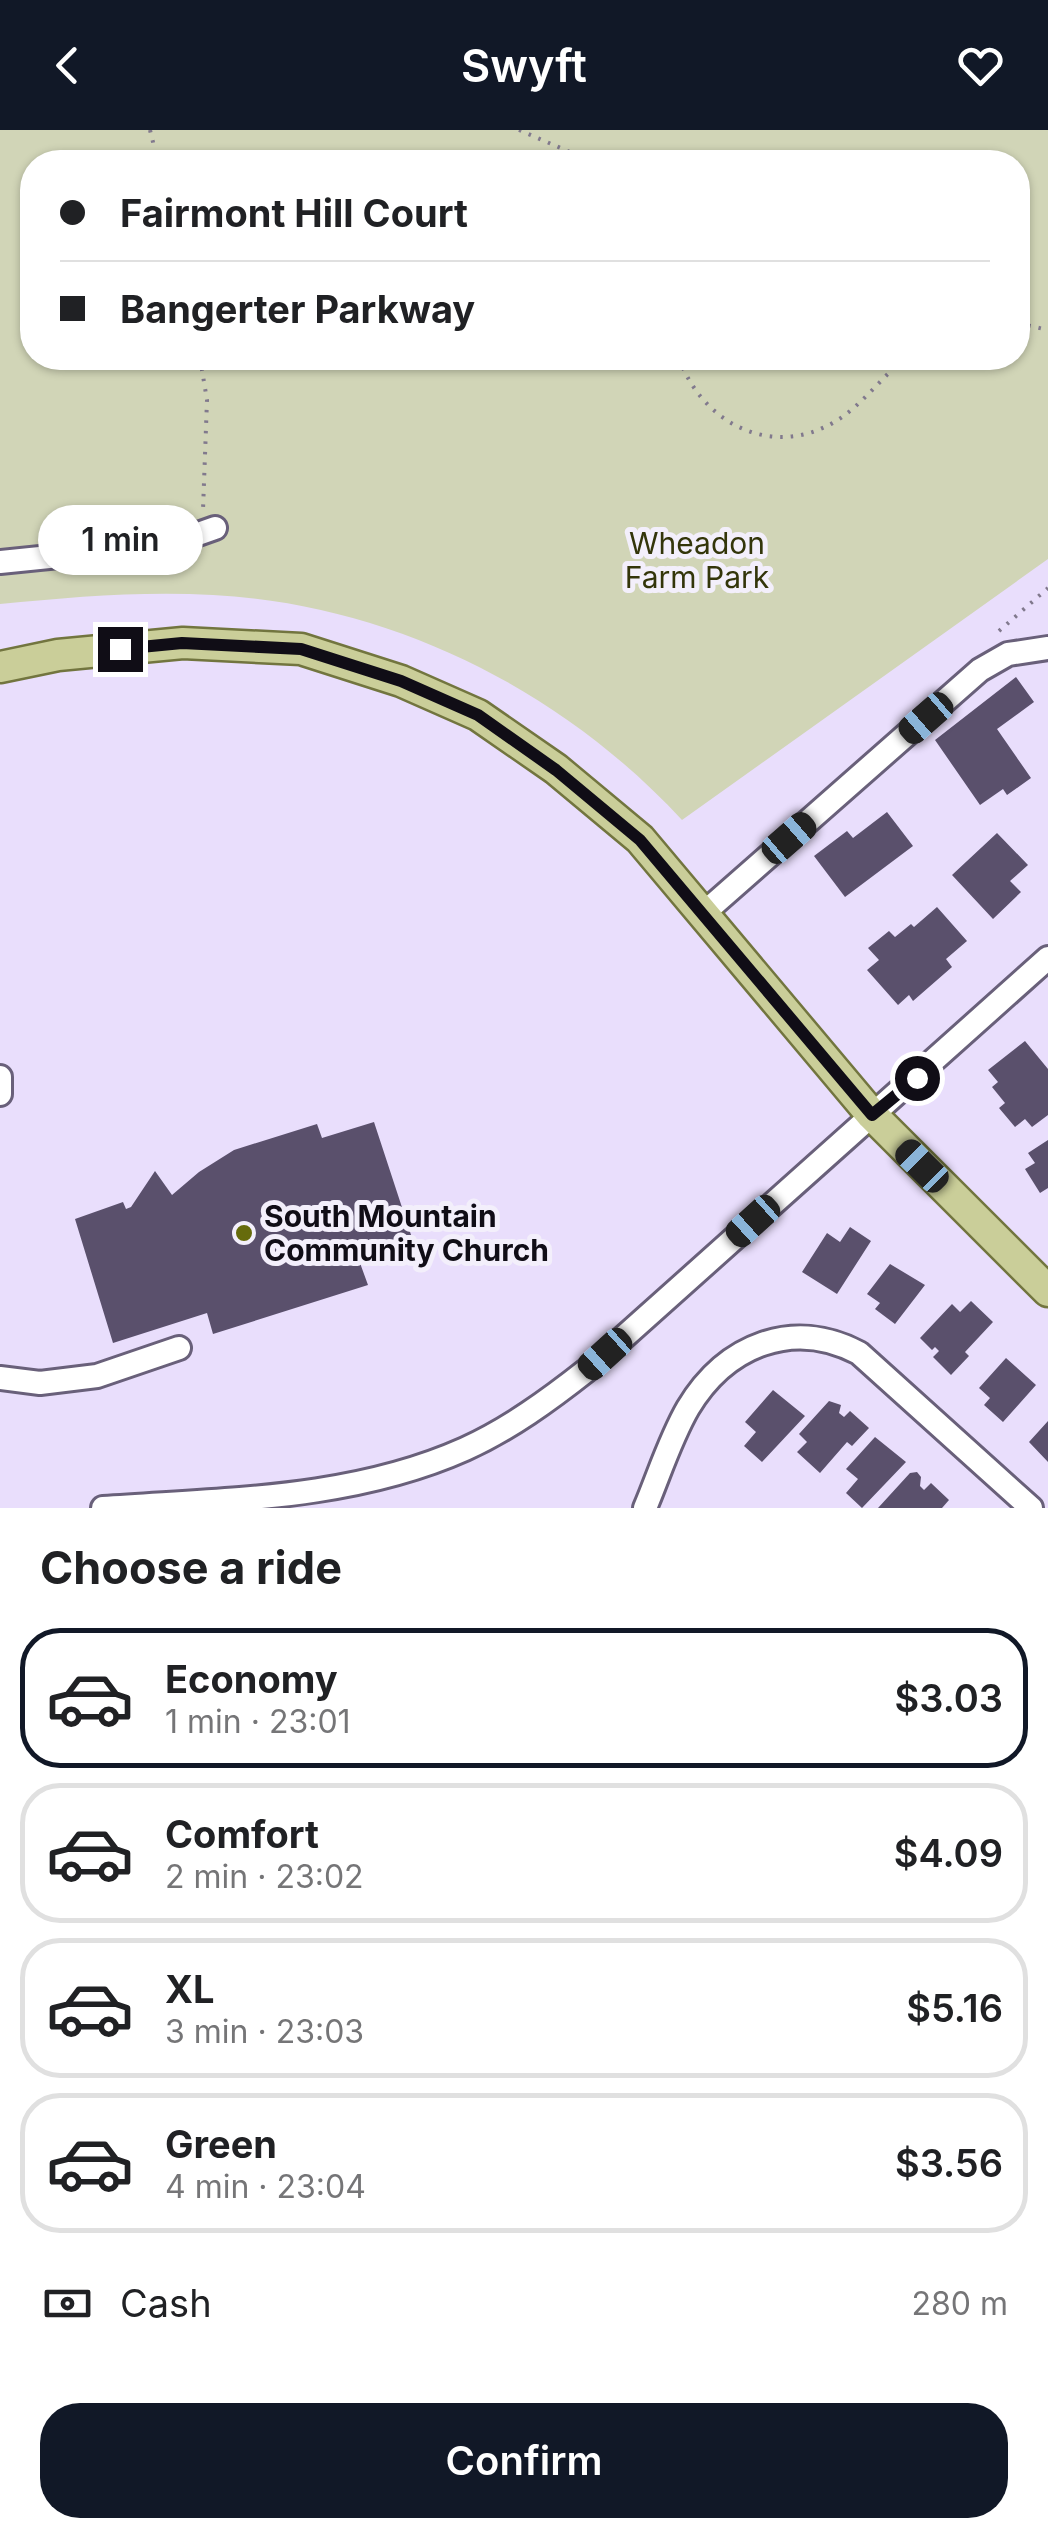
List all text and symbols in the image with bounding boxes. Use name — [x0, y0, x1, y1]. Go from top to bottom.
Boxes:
icon: back — [40, 38, 95, 93]
text: Swyft — [461, 38, 587, 93]
icon: heart — [953, 38, 1008, 93]
text: Fairmont Hill Court — [120, 190, 468, 236]
text: Bangerter Parkway — [120, 286, 475, 332]
callout: 1 min — [38, 504, 202, 574]
text: 1 min — [81, 520, 160, 559]
park label: Wheadon Farm Park — [625, 525, 770, 595]
route end — [98, 627, 143, 672]
car — [894, 687, 958, 749]
car — [757, 807, 821, 869]
route start — [895, 1056, 940, 1101]
car — [890, 1134, 954, 1198]
car — [721, 1190, 785, 1252]
place label: South Mountain Community Church — [264, 1198, 549, 1268]
marker: South Mountain Community Church — [233, 1222, 255, 1244]
car — [573, 1323, 637, 1385]
text: Choose a ride — [40, 1540, 342, 1595]
icon: car — [45, 1653, 135, 1743]
text: Economy — [165, 1656, 338, 1702]
text: $3.03 — [895, 1675, 1003, 1721]
text: 1 min · 23:01 — [165, 1702, 351, 1741]
icon: car — [45, 1808, 135, 1898]
text: Comfort — [165, 1811, 319, 1857]
text: $4.09 — [894, 1830, 1003, 1876]
text: 2 min · 23:02 — [165, 1857, 364, 1896]
icon: car — [45, 1963, 135, 2053]
text: XL — [165, 1966, 215, 2012]
text: $5.16 — [906, 1985, 1003, 2031]
text: 3 min · 23:03 — [165, 2012, 364, 2051]
icon: car — [45, 2118, 135, 2208]
text: Green — [165, 2121, 277, 2167]
text: $3.56 — [895, 2140, 1003, 2186]
text: 4 min · 23:04 — [165, 2167, 366, 2206]
icon: cash — [40, 2276, 95, 2331]
text: Cash — [120, 2280, 212, 2326]
text: 280 m — [911, 2284, 1008, 2323]
button: Confirm — [40, 2403, 1008, 2518]

